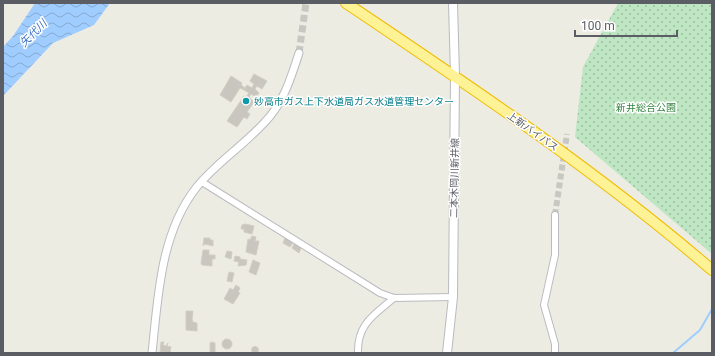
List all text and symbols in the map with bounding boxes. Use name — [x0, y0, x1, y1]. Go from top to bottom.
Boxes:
scale bar — [575, 12, 677, 38]
water label: 矢代川 — [17, 16, 50, 50]
text: 100 m — [581, 19, 615, 33]
marker: 妙高市ガス上下水道局ガス水道管理センター — [241, 96, 251, 106]
place label: 妙高市ガス上下水道局ガス水道管理センター — [254, 96, 454, 107]
park label: 新井総合公園 — [616, 102, 676, 113]
street label: 上新バイパス — [505, 110, 560, 153]
street label: 二本木岡川新井線 — [448, 138, 461, 218]

